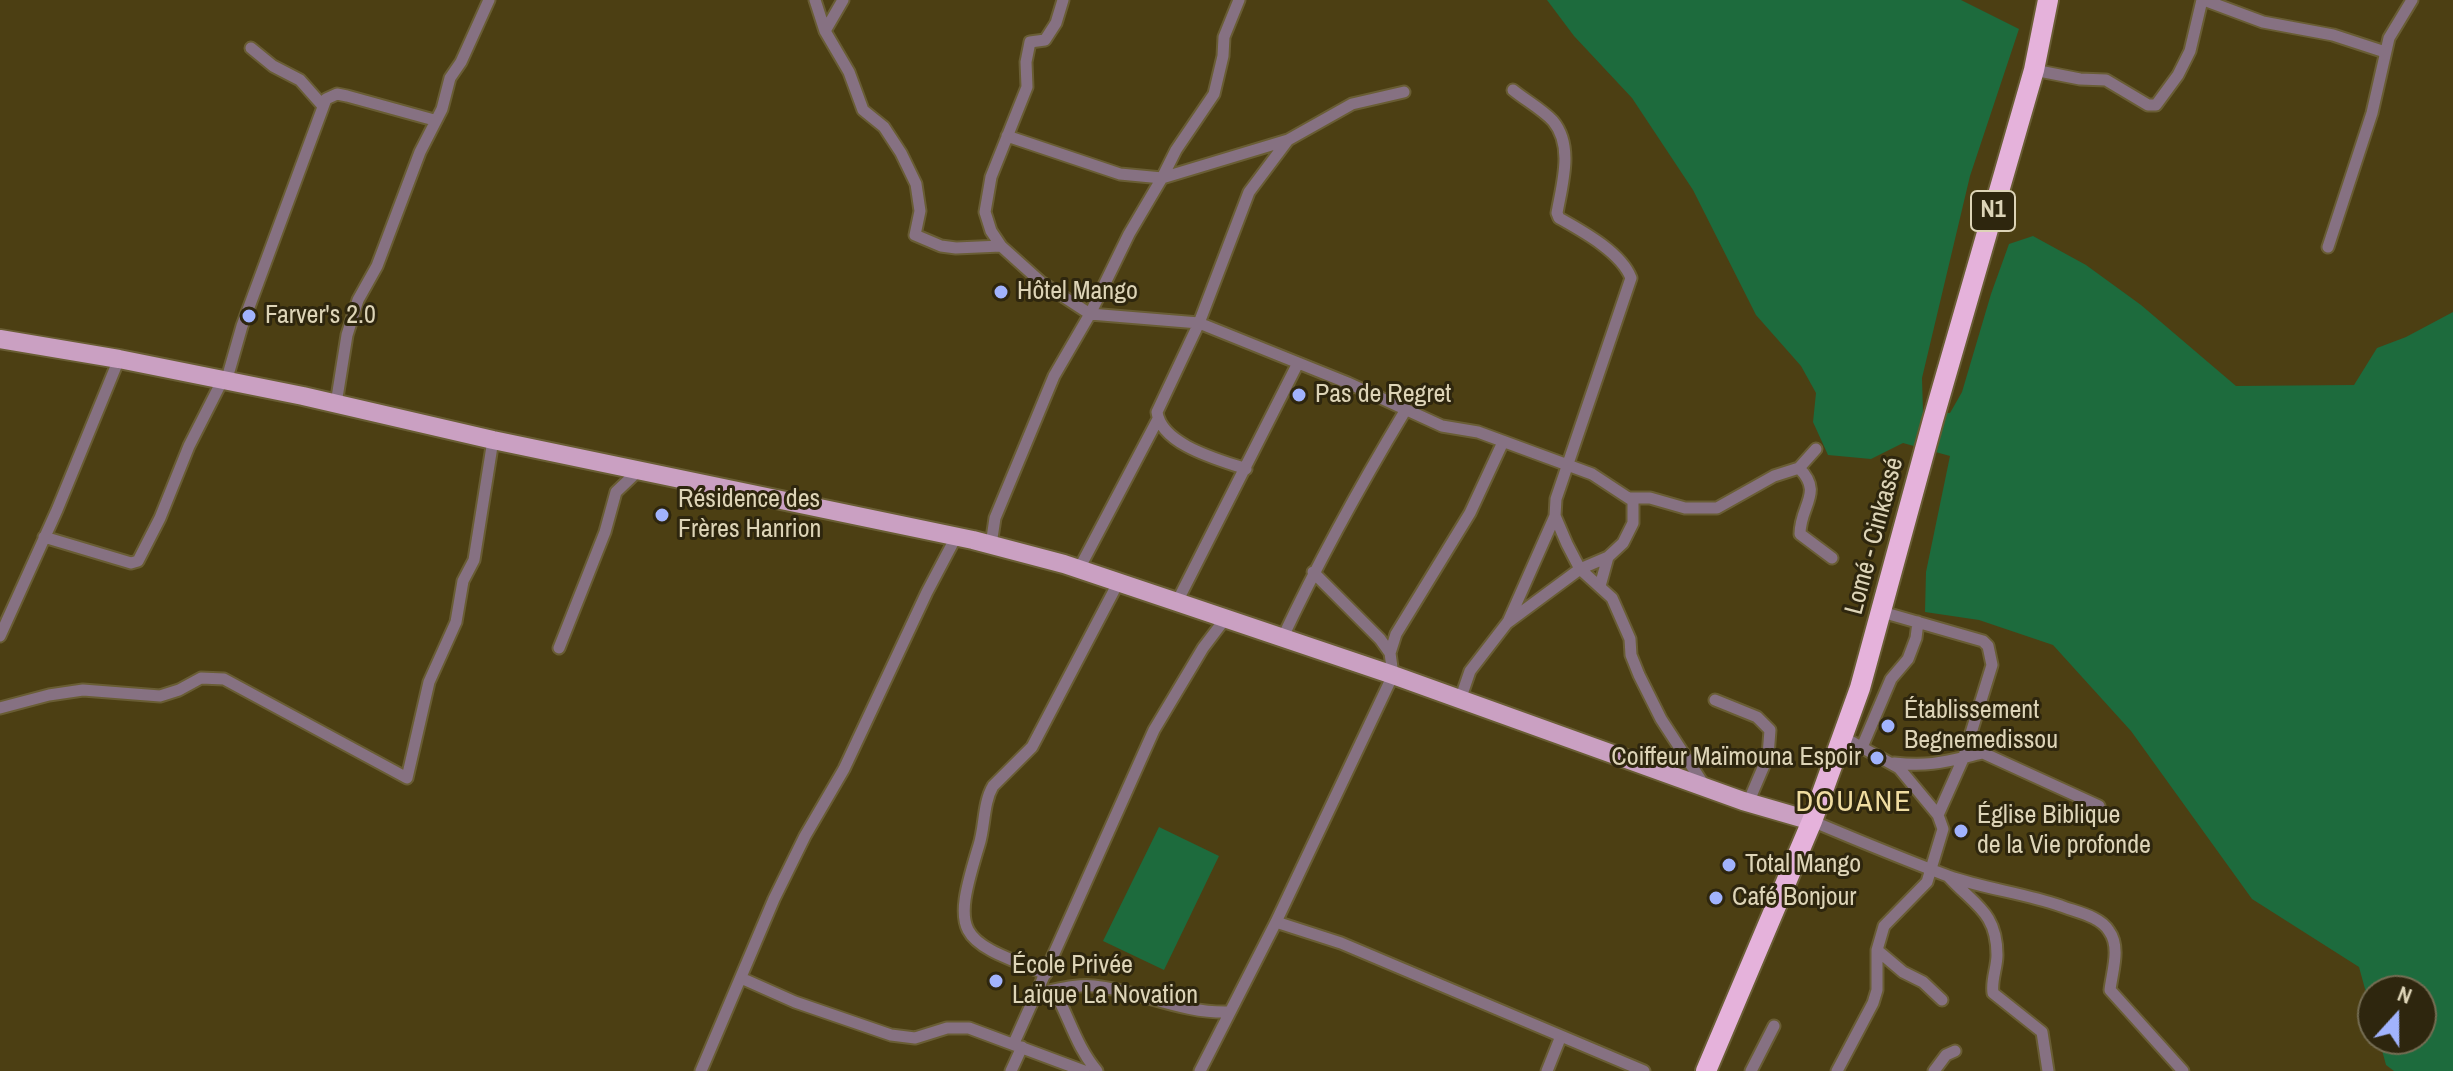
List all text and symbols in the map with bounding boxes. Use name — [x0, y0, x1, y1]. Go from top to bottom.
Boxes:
road number: N1 — [1971, 191, 2015, 231]
place label: Hôtel Mango — [1017, 276, 1138, 308]
marker: Hôtel Mango — [992, 283, 1010, 301]
place label: Farver's 2.0 — [265, 300, 376, 332]
marker: Farver's 2.0 — [240, 307, 258, 325]
place label: Pas de Regret — [1315, 379, 1451, 411]
marker: Pas de Regret — [1290, 386, 1308, 404]
street label: Lomé - Cinkassé — [1839, 454, 1911, 618]
place label: Résidence des Frères Hanrion — [678, 484, 821, 546]
marker: Résidence des Frères Hanrion — [653, 506, 671, 524]
place label: Établissement Begnemedissou — [1904, 695, 2058, 756]
marker: Établissement Begnemedissou — [1879, 717, 1897, 735]
place label: Coiffeur Maïmouna Espoir — [1611, 742, 1861, 774]
marker: Coiffeur Maïmouna Espoir — [1868, 749, 1886, 767]
district label: DOUANE — [1795, 785, 1913, 821]
place label: Église Biblique de la Vie profonde — [1977, 800, 2151, 862]
marker: Église Biblique de la Vie profonde — [1952, 822, 1970, 840]
place label: Total Mango — [1745, 849, 1861, 881]
marker: Total Mango — [1720, 856, 1738, 874]
place label: Café Bonjour — [1732, 882, 1856, 914]
marker: Café Bonjour — [1707, 889, 1725, 907]
place label: École Privée Laïque La Novation — [1012, 950, 1198, 1012]
marker: École Privée Laïque La Novation — [987, 972, 1005, 990]
north arrow — [2357, 975, 2437, 1055]
text: N — [2393, 978, 2416, 1011]

